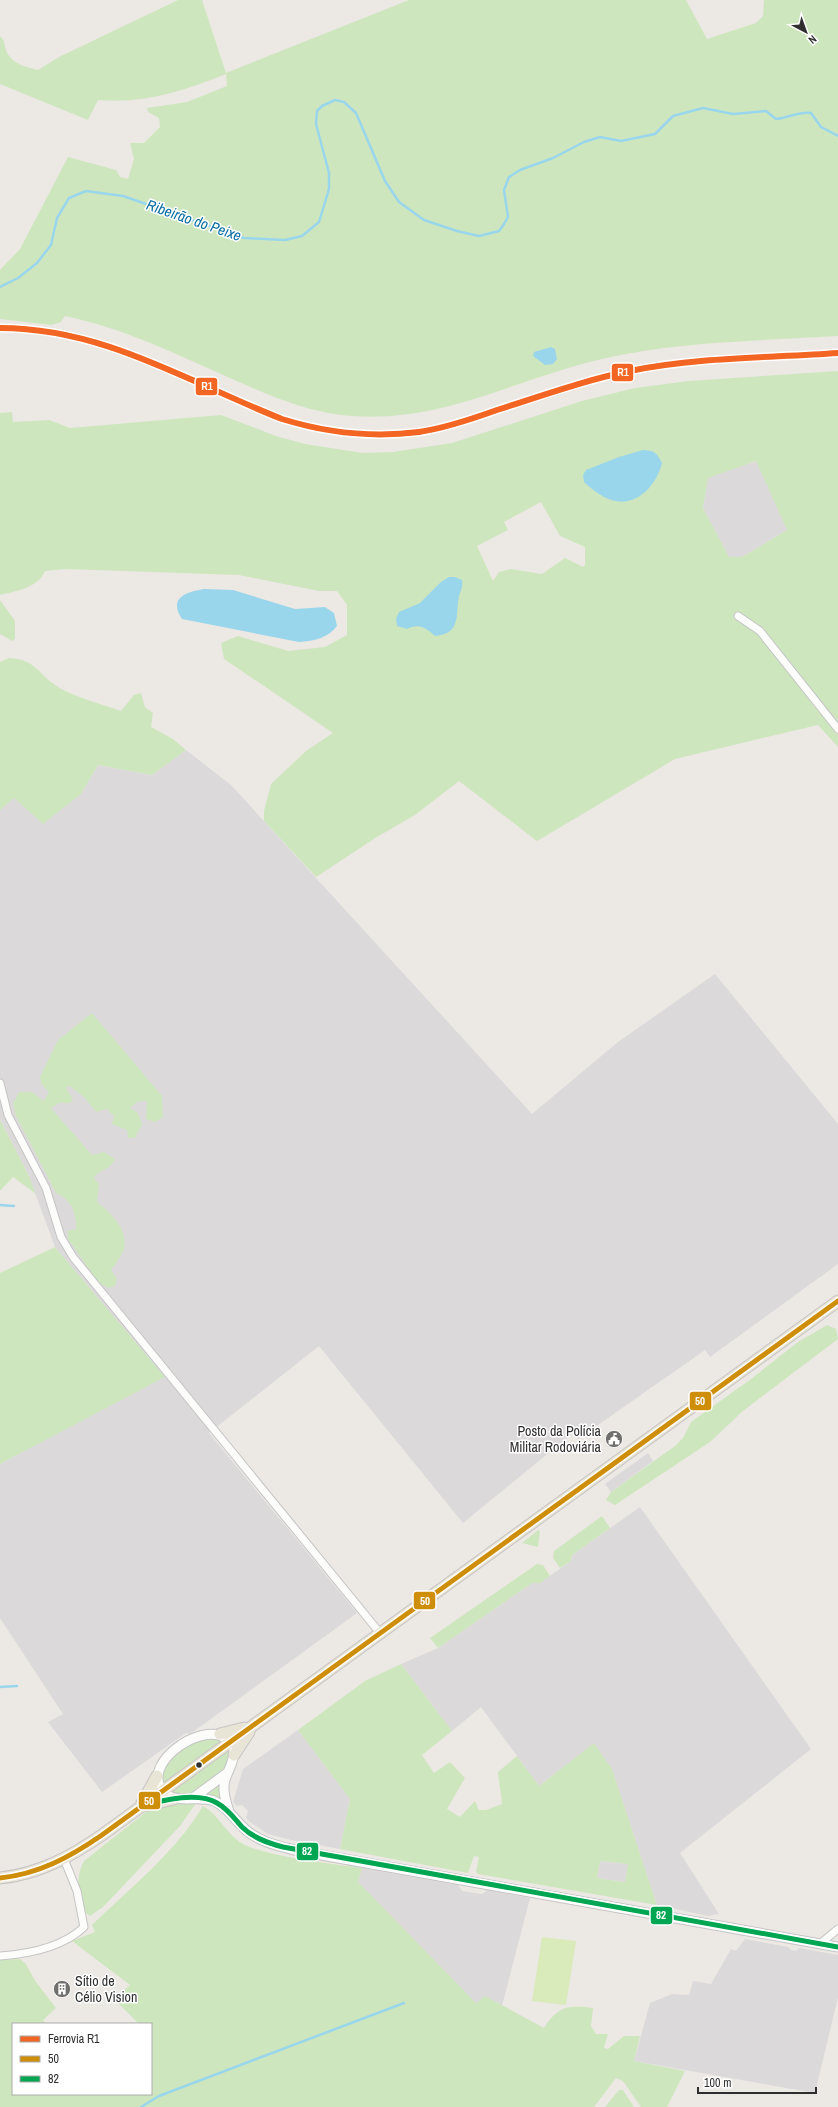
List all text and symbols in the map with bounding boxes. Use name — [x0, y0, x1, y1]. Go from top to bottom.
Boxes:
north arrow — [786, 12, 826, 52]
text: N — [806, 32, 820, 47]
water label: Ribeirão do Peixe — [144, 194, 244, 246]
line badge: R1 — [611, 363, 634, 382]
text: R1 — [617, 365, 629, 379]
line badge: R1 — [195, 377, 218, 396]
text: R1 — [201, 379, 213, 393]
line badge: 50 — [689, 1391, 712, 1411]
text: 50 — [695, 1394, 705, 1408]
place label: Posto da Polícia Militar Rodoviária — [510, 1422, 602, 1456]
public building icon: Posto da Polícia Militar Rodoviária — [604, 1429, 624, 1449]
line badge: 50 — [413, 1591, 436, 1610]
text: 50 — [420, 1594, 430, 1608]
unlabelled marker — [194, 1760, 204, 1770]
line badge: 50 — [138, 1791, 161, 1810]
text: 50 — [144, 1794, 154, 1808]
line badge: 82 — [296, 1842, 319, 1861]
text: 82 — [302, 1844, 312, 1858]
line badge: 82 — [650, 1906, 673, 1925]
text: 82 — [656, 1908, 666, 1922]
place label: Sítio de Célio Vision — [75, 1972, 137, 2006]
building icon: Sítio de Célio Vision — [52, 1979, 72, 1999]
legend — [12, 2023, 152, 2095]
text: Ferrovia R1 — [48, 2031, 100, 2047]
text: 50 — [48, 2051, 59, 2067]
scale bar — [698, 2069, 816, 2095]
text: 82 — [48, 2071, 59, 2087]
text: 100 m — [704, 2075, 731, 2091]

